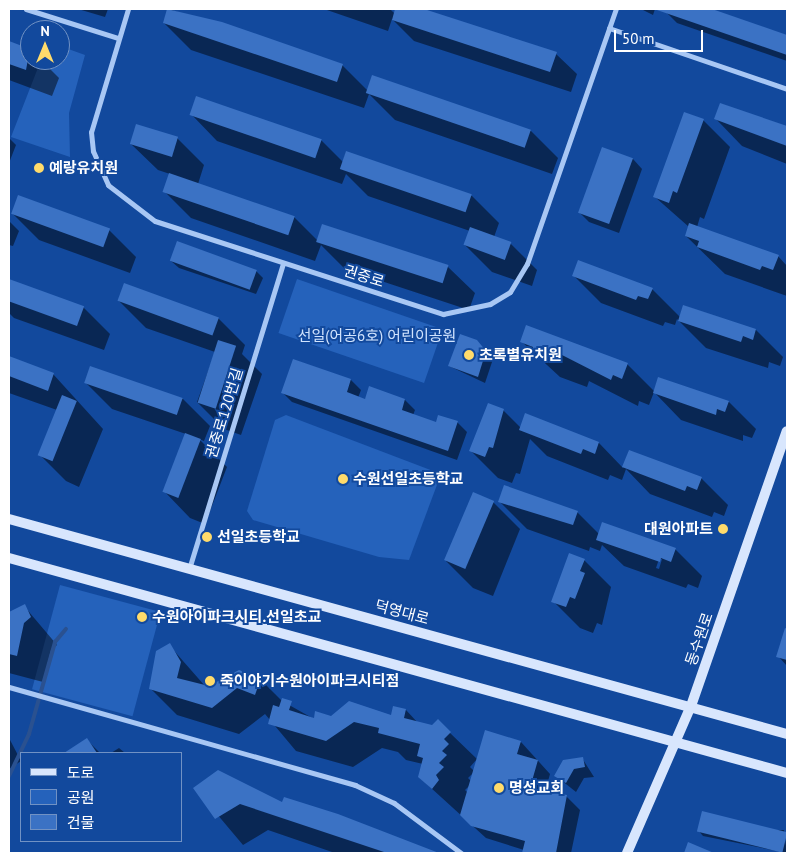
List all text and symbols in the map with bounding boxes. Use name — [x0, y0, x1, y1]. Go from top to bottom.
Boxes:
north arrow — [20, 20, 70, 70]
scale bar — [616, 20, 705, 52]
text: N — [40, 22, 50, 40]
text: 50 m — [622, 29, 655, 48]
place label: 예랑유치원 — [49, 159, 118, 177]
marker: 예랑유치원 — [33, 162, 45, 174]
street label: 권중로 — [342, 261, 386, 291]
park label: 선일(어공6호) 어린이공원 — [298, 327, 456, 345]
place label: 초록별유치원 — [479, 346, 562, 364]
marker: 초록별유치원 — [463, 349, 475, 361]
street label: 권중로120번길 — [202, 366, 246, 460]
place label: 수원선일초등학교 — [353, 470, 463, 488]
marker: 수원선일초등학교 — [337, 473, 349, 485]
place label: 대원아파트 — [644, 520, 713, 538]
marker: 대원아파트 — [717, 523, 729, 535]
place label: 선일초등학교 — [217, 528, 300, 546]
marker: 선일초등학교 — [201, 531, 213, 543]
street label: 덕영대로 — [373, 596, 431, 628]
place label: 수원아이파크시티.선일초교 — [152, 608, 321, 626]
street label: 동수원로 — [682, 610, 716, 668]
marker: 수원아이파크시티.선일초교 — [136, 611, 148, 623]
place label: 죽이야기수원아이파크시티점 — [220, 672, 399, 690]
marker: 죽이야기수원아이파크시티점 — [204, 675, 216, 687]
legend — [20, 752, 182, 842]
text: 도로 — [67, 763, 95, 782]
place label: 명성교회 — [509, 779, 564, 797]
marker: 명성교회 — [493, 782, 505, 794]
text: 공원 — [67, 788, 95, 807]
text: 건물 — [67, 813, 95, 832]

